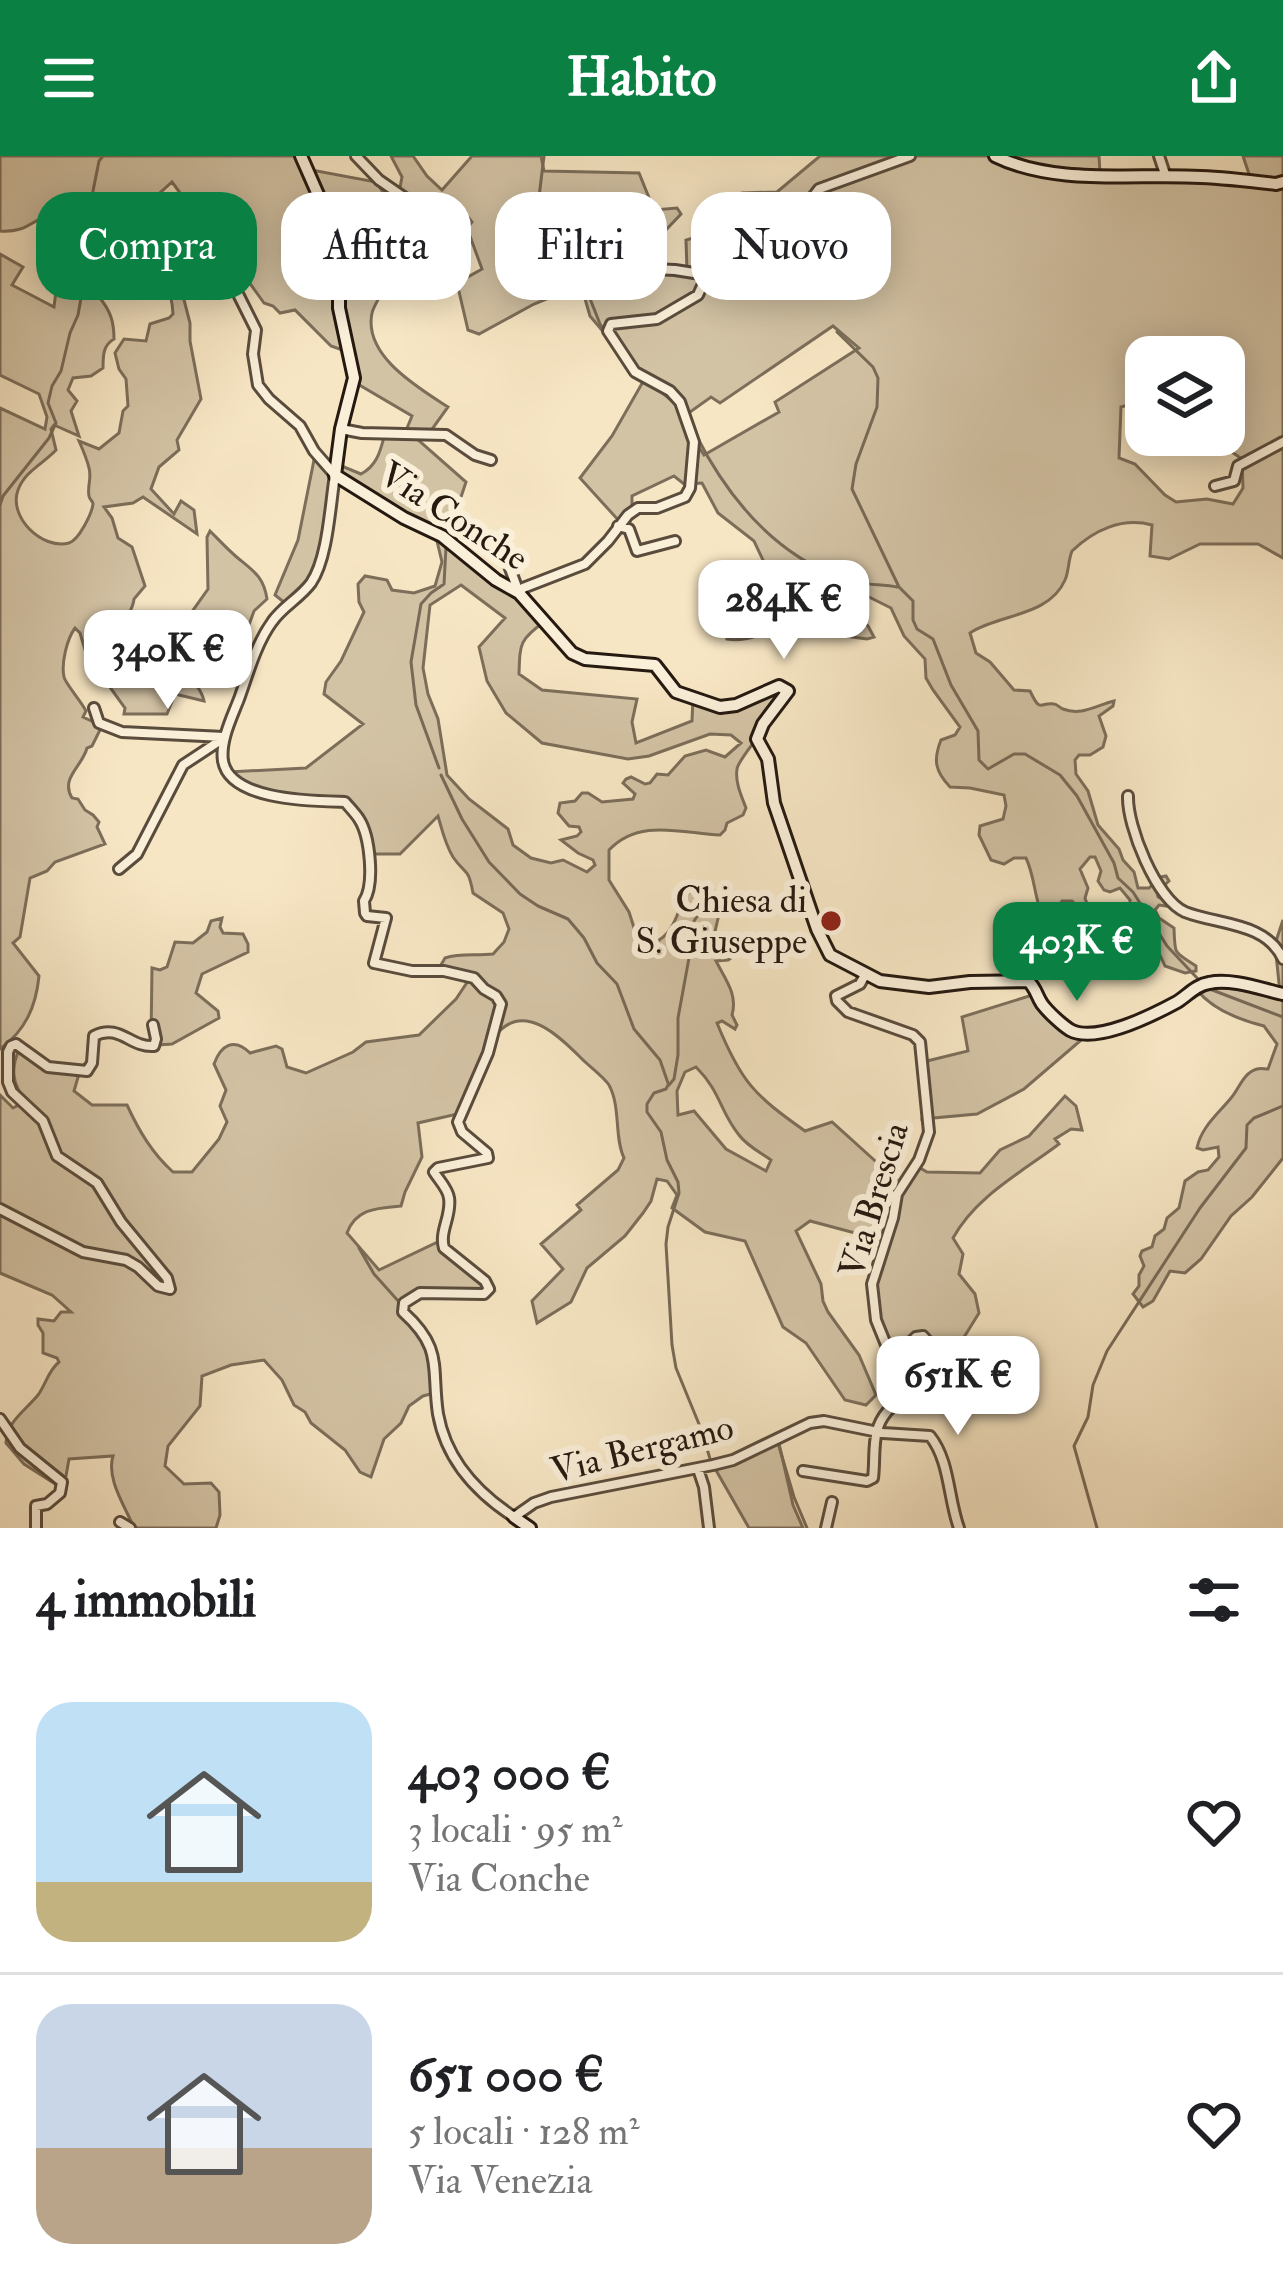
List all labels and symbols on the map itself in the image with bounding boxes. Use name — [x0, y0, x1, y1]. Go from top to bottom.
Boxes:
street label: Via Conche — [371, 451, 537, 581]
pin: 284K € — [686, 560, 882, 662]
pin: 340K € — [70, 610, 266, 712]
place label: Chiesa di S. Giuseppe — [636, 878, 807, 964]
pin: 403K € — [979, 902, 1175, 1004]
marker: Chiesa di S. Giuseppe — [818, 908, 844, 934]
street label: Via Brescia — [829, 1116, 919, 1283]
pin: 651K € — [860, 1336, 1056, 1438]
street label: Via Bergamo — [546, 1405, 738, 1493]

